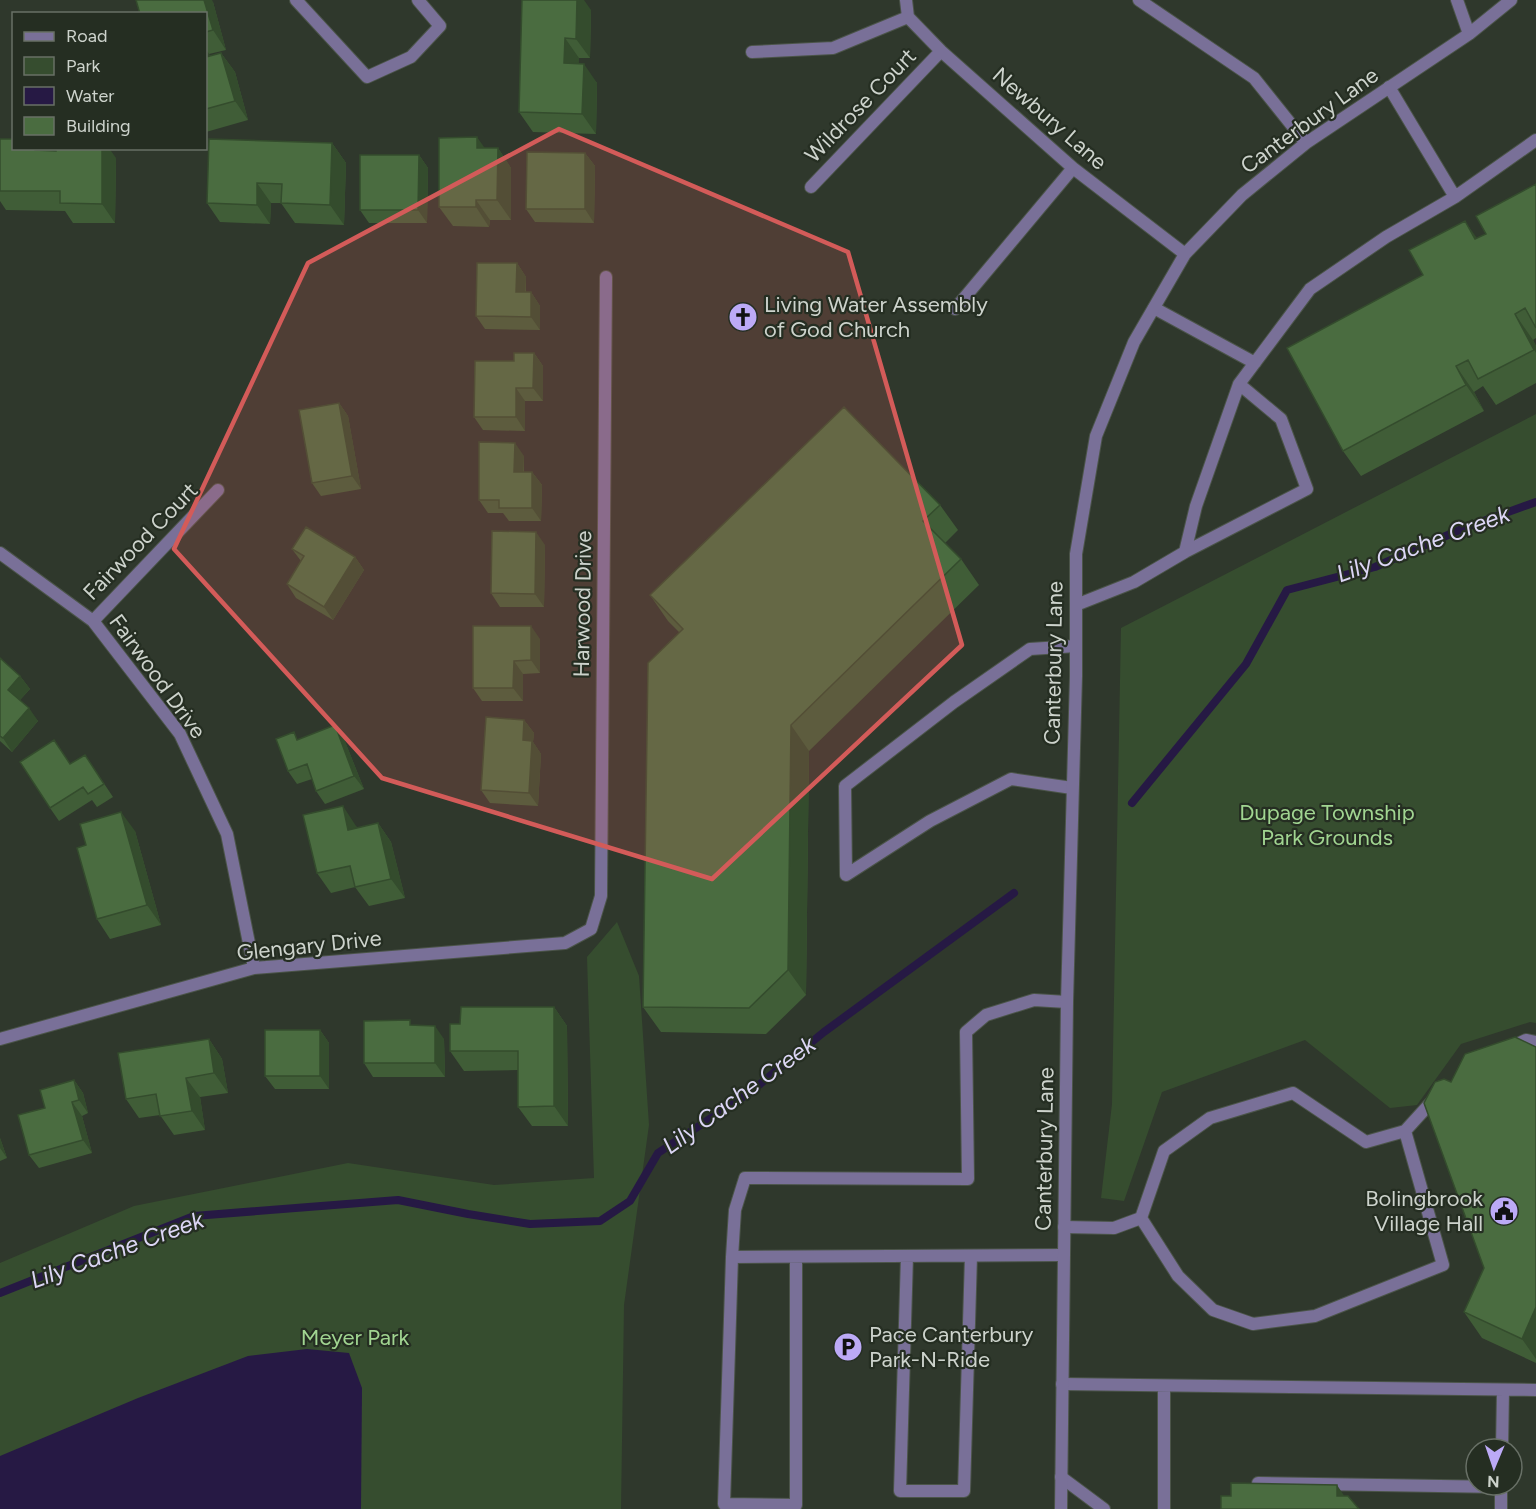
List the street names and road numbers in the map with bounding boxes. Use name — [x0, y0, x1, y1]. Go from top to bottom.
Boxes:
street label: Wildrose Court — [799, 43, 922, 168]
street label: Newbury Lane — [987, 61, 1112, 175]
street label: Canterbury Lane — [1235, 61, 1383, 179]
street label: Fairwood Court — [77, 477, 203, 606]
street label: Harwood Drive — [568, 530, 597, 678]
street label: Canterbury Lane — [1039, 581, 1068, 745]
street label: Fairwood Drive — [103, 609, 212, 744]
street label: Glengary Drive — [235, 924, 383, 967]
street label: Canterbury Lane — [1030, 1067, 1059, 1231]

